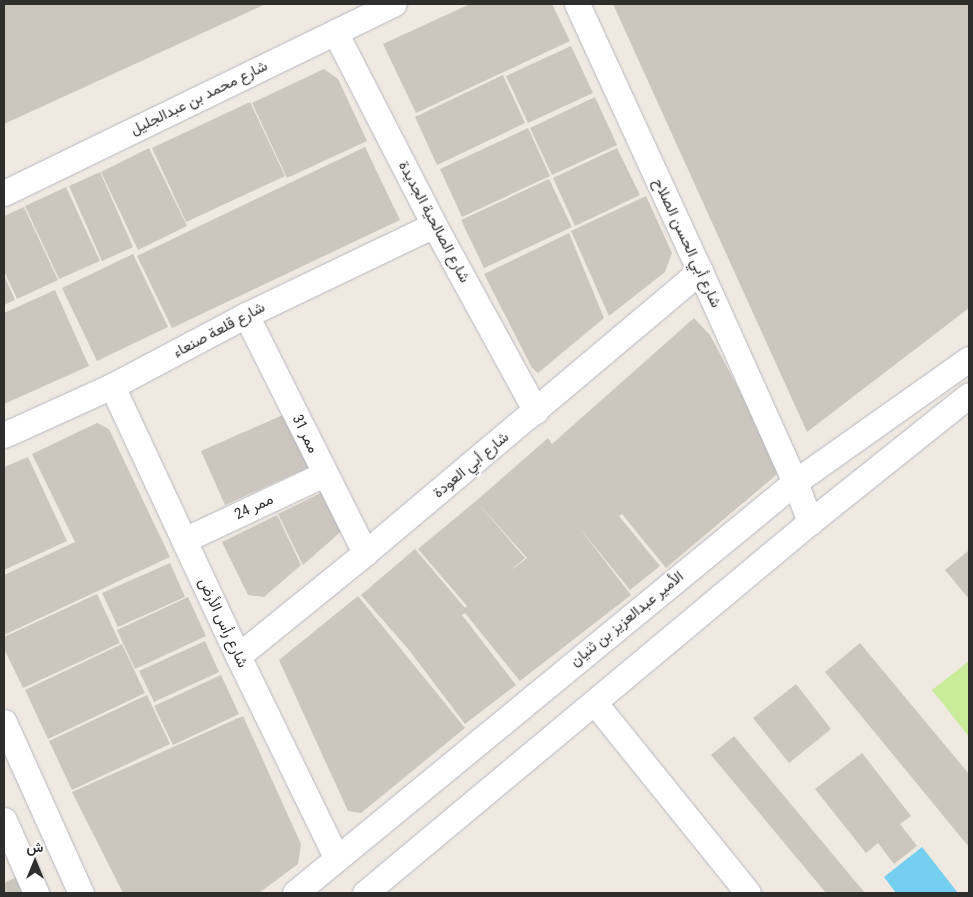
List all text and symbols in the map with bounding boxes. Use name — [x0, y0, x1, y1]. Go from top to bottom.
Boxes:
street label: شارع محمد بن عبدالجليل — [127, 57, 271, 139]
street label: شارع الصالحية الجديدة — [394, 158, 474, 286]
street label: شارع أبي الحسن الصلاح — [649, 175, 725, 311]
street label: شارع قلعة صنعاء — [170, 298, 268, 362]
street label: ممر 31 — [288, 412, 322, 456]
street label: شارع أبي العودة — [429, 428, 513, 502]
street label: ممر 24 — [232, 490, 276, 524]
street label: الأمير عبدالعزيز بن ثنيان — [567, 568, 687, 670]
street label: شارع رأس الأرض — [194, 575, 252, 671]
north arrow — [10, 837, 60, 887]
text: ش — [27, 839, 43, 855]

